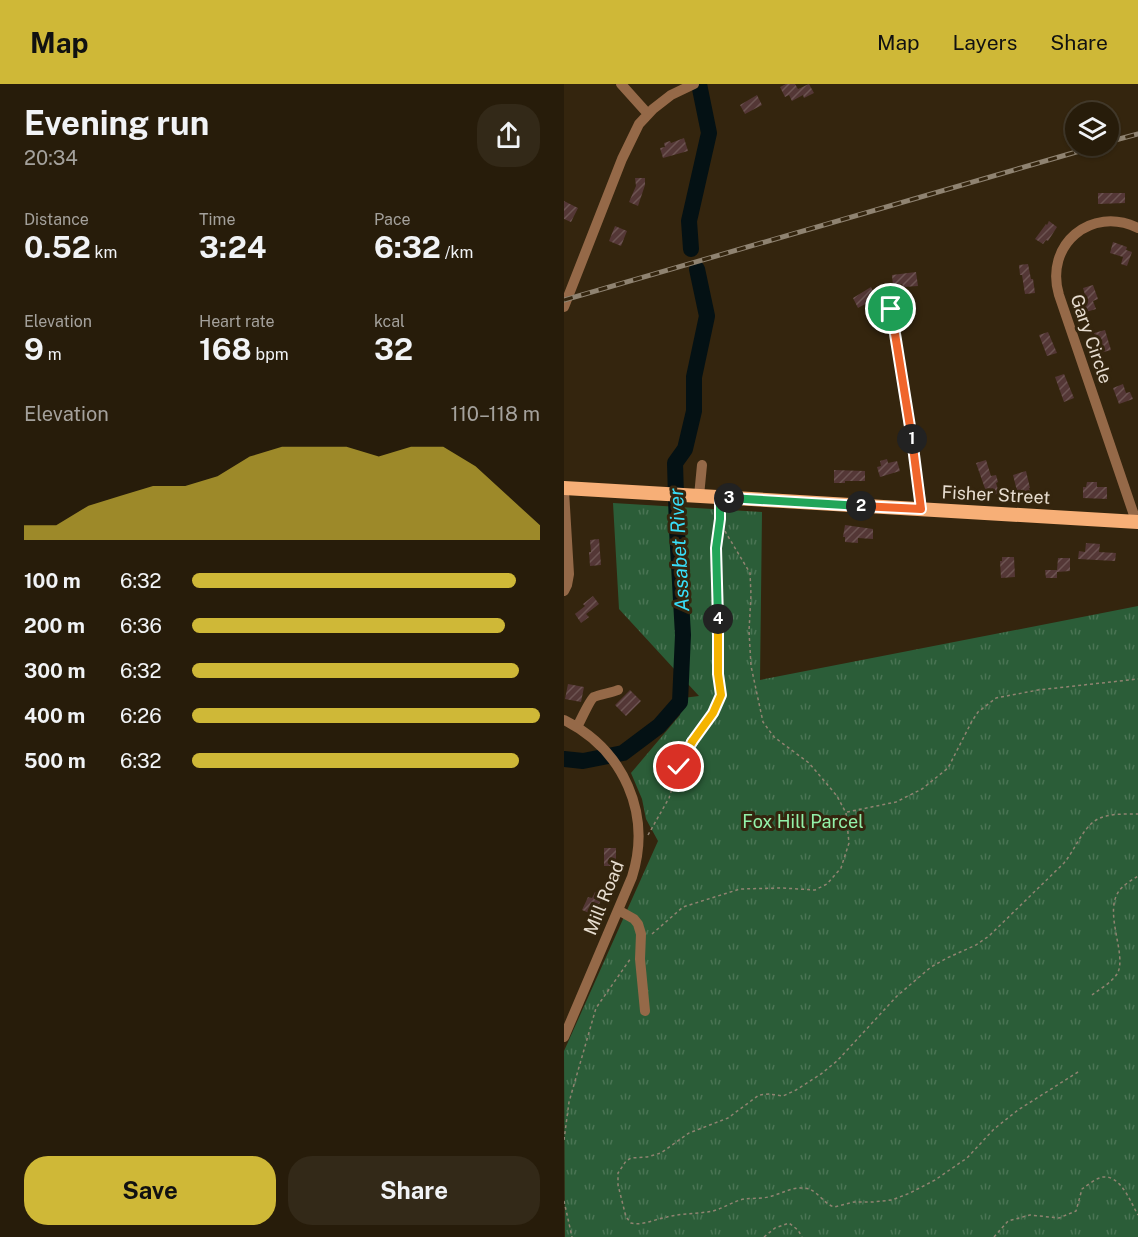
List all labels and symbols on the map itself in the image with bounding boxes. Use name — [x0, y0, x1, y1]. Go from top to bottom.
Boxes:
pin — [865, 283, 916, 334]
street label: Gary Circle — [1066, 291, 1117, 386]
pin: 1 — [897, 424, 927, 454]
street label: Fisher Street — [941, 481, 1051, 508]
pin: 3 — [714, 483, 744, 513]
water label: Assabet River — [664, 487, 694, 612]
pin: 2 — [846, 491, 876, 521]
pin: 4 — [703, 604, 733, 634]
pin — [653, 741, 704, 792]
park label: Fox Hill Parcel — [742, 811, 864, 832]
street label: Mill Road — [579, 858, 628, 938]

